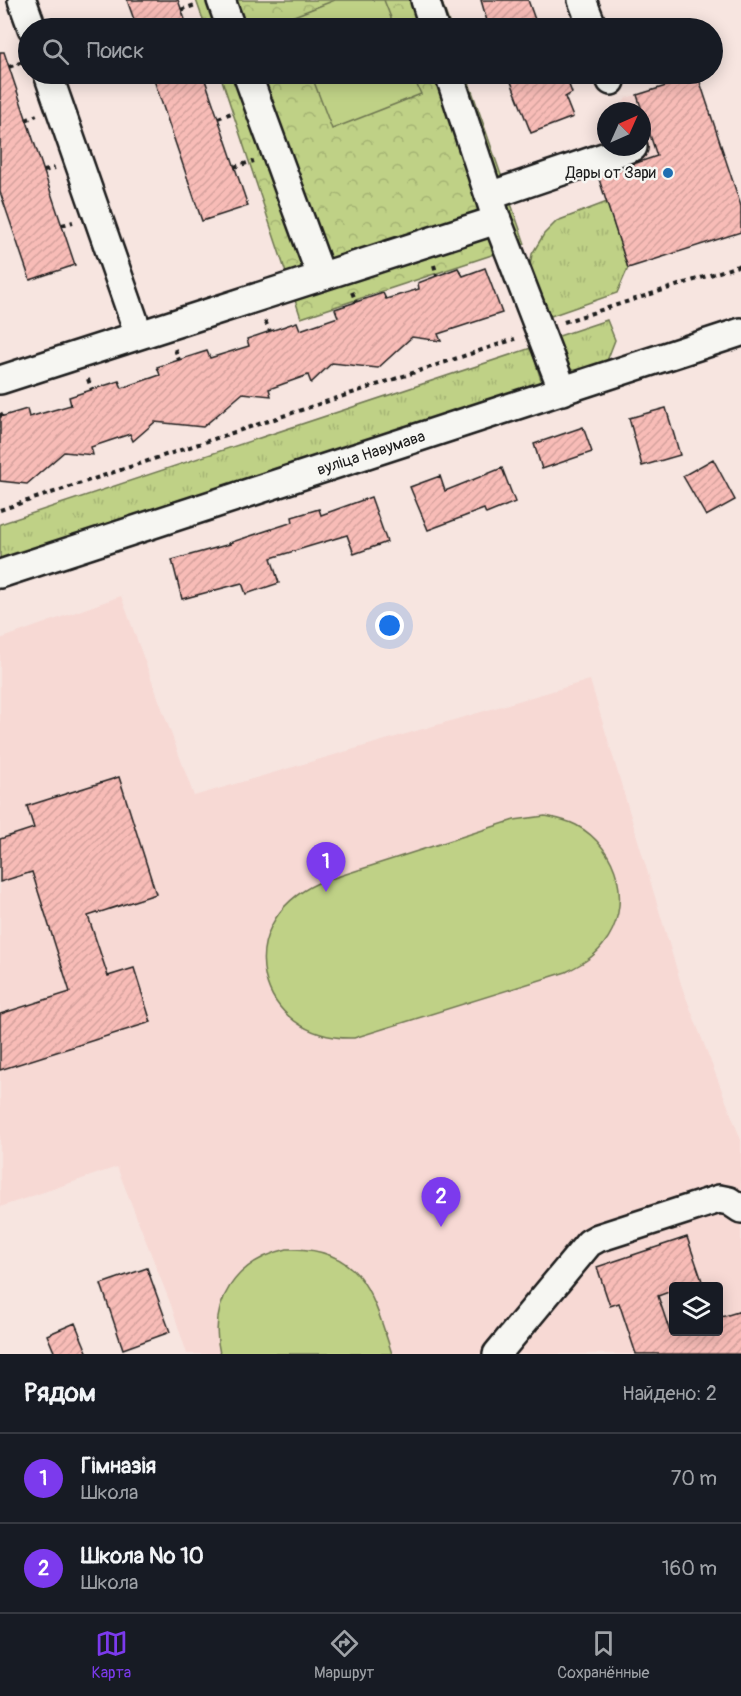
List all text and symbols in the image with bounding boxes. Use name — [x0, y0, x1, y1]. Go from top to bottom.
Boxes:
search box — [18, 18, 723, 84]
icon: search — [39, 35, 72, 68]
text: Поиск — [87, 37, 144, 65]
north arrow — [597, 102, 651, 156]
place label: Дары от Зари — [565, 163, 656, 183]
marker: Дары от Зари — [661, 166, 675, 180]
street label: вуліца Навумава — [314, 426, 428, 480]
your location — [375, 611, 404, 640]
pin: 1 — [306, 842, 346, 892]
pin: 2 — [422, 1178, 460, 1227]
map controls — [669, 1282, 723, 1336]
button: layers — [669, 1282, 723, 1336]
text: Рядом — [24, 1377, 96, 1409]
text: Найдено: 2 — [622, 1381, 717, 1406]
text: Гімназія — [81, 1452, 156, 1480]
text: 1 — [40, 1466, 47, 1491]
text: 70 m — [671, 1466, 717, 1491]
text: Школа — [81, 1480, 138, 1505]
text: Школа № 10 — [81, 1542, 204, 1570]
text: 2 — [38, 1556, 49, 1581]
text: 160 m — [662, 1556, 717, 1581]
text: Школа — [81, 1570, 138, 1595]
tab: Карта — [91, 1627, 131, 1683]
tab: Маршрут — [314, 1627, 374, 1683]
tab: Сохранённые — [557, 1627, 650, 1683]

